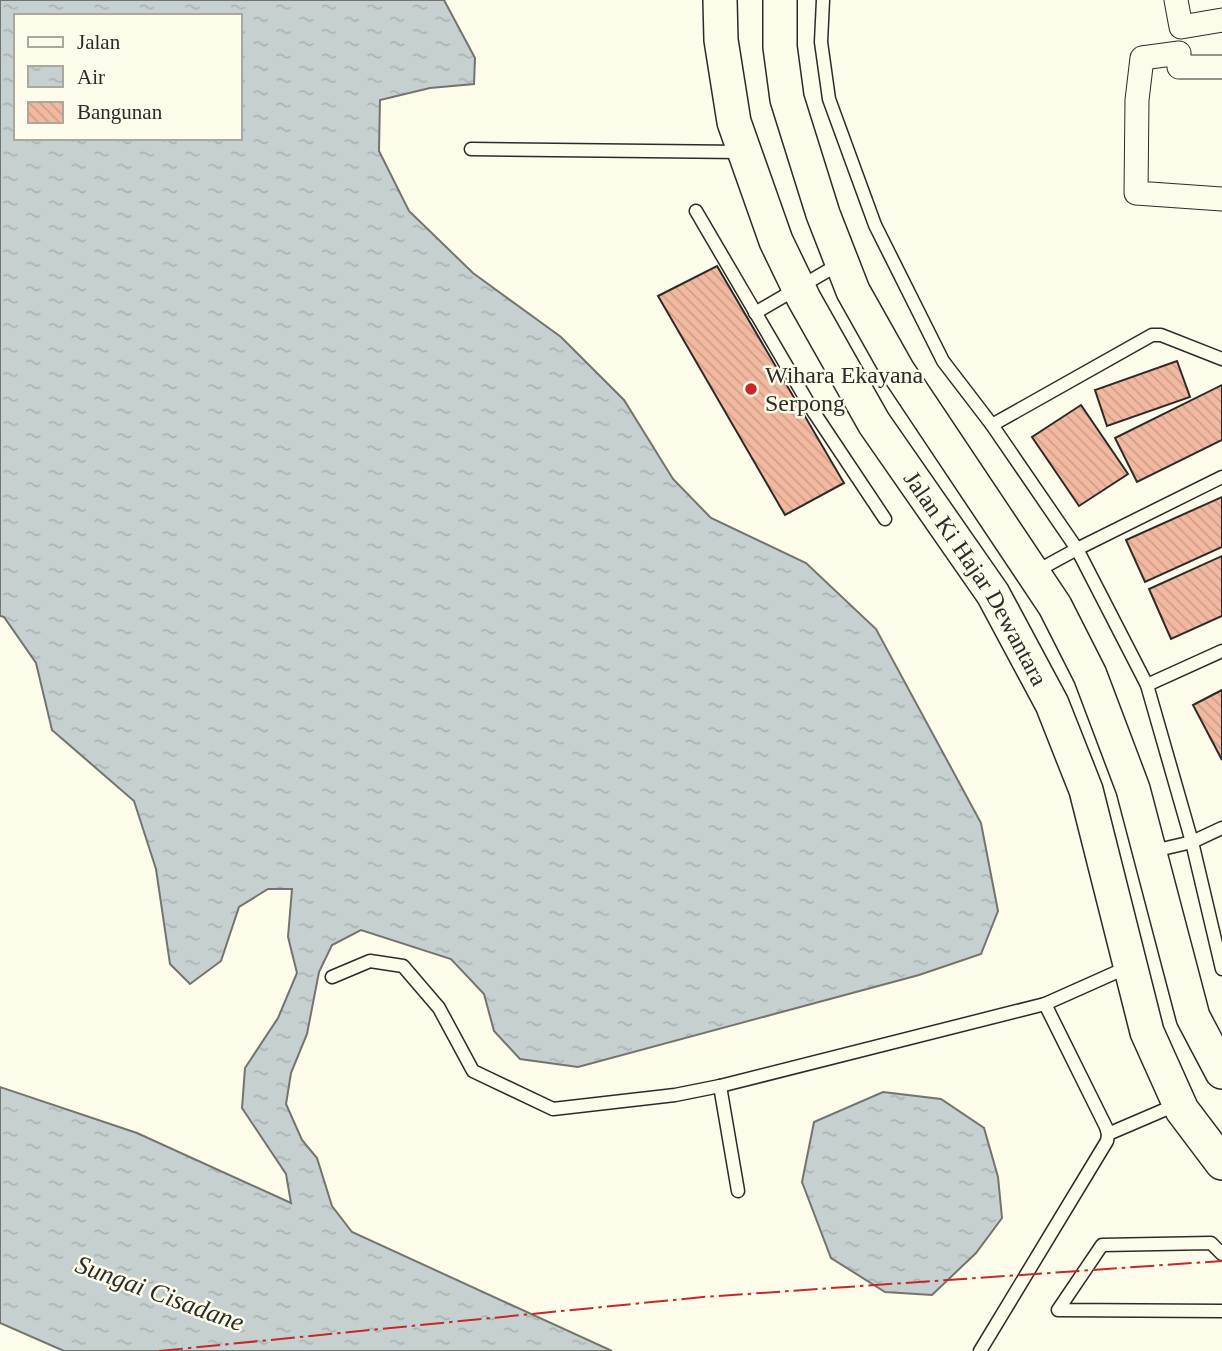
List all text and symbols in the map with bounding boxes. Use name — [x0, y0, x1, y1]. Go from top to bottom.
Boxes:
legend — [14, 14, 242, 140]
text: Jalan — [77, 30, 121, 54]
text: Air — [77, 65, 105, 89]
text: Bangunan — [77, 100, 163, 124]
place label: Wihara Ekayana Serpong — [765, 362, 924, 416]
marker: Wihara Ekayana Serpong — [743, 381, 759, 397]
street label: Jalan Ki Hajar Dewantara — [899, 466, 1053, 690]
water label: Sungai Cisadane — [72, 1250, 248, 1337]

